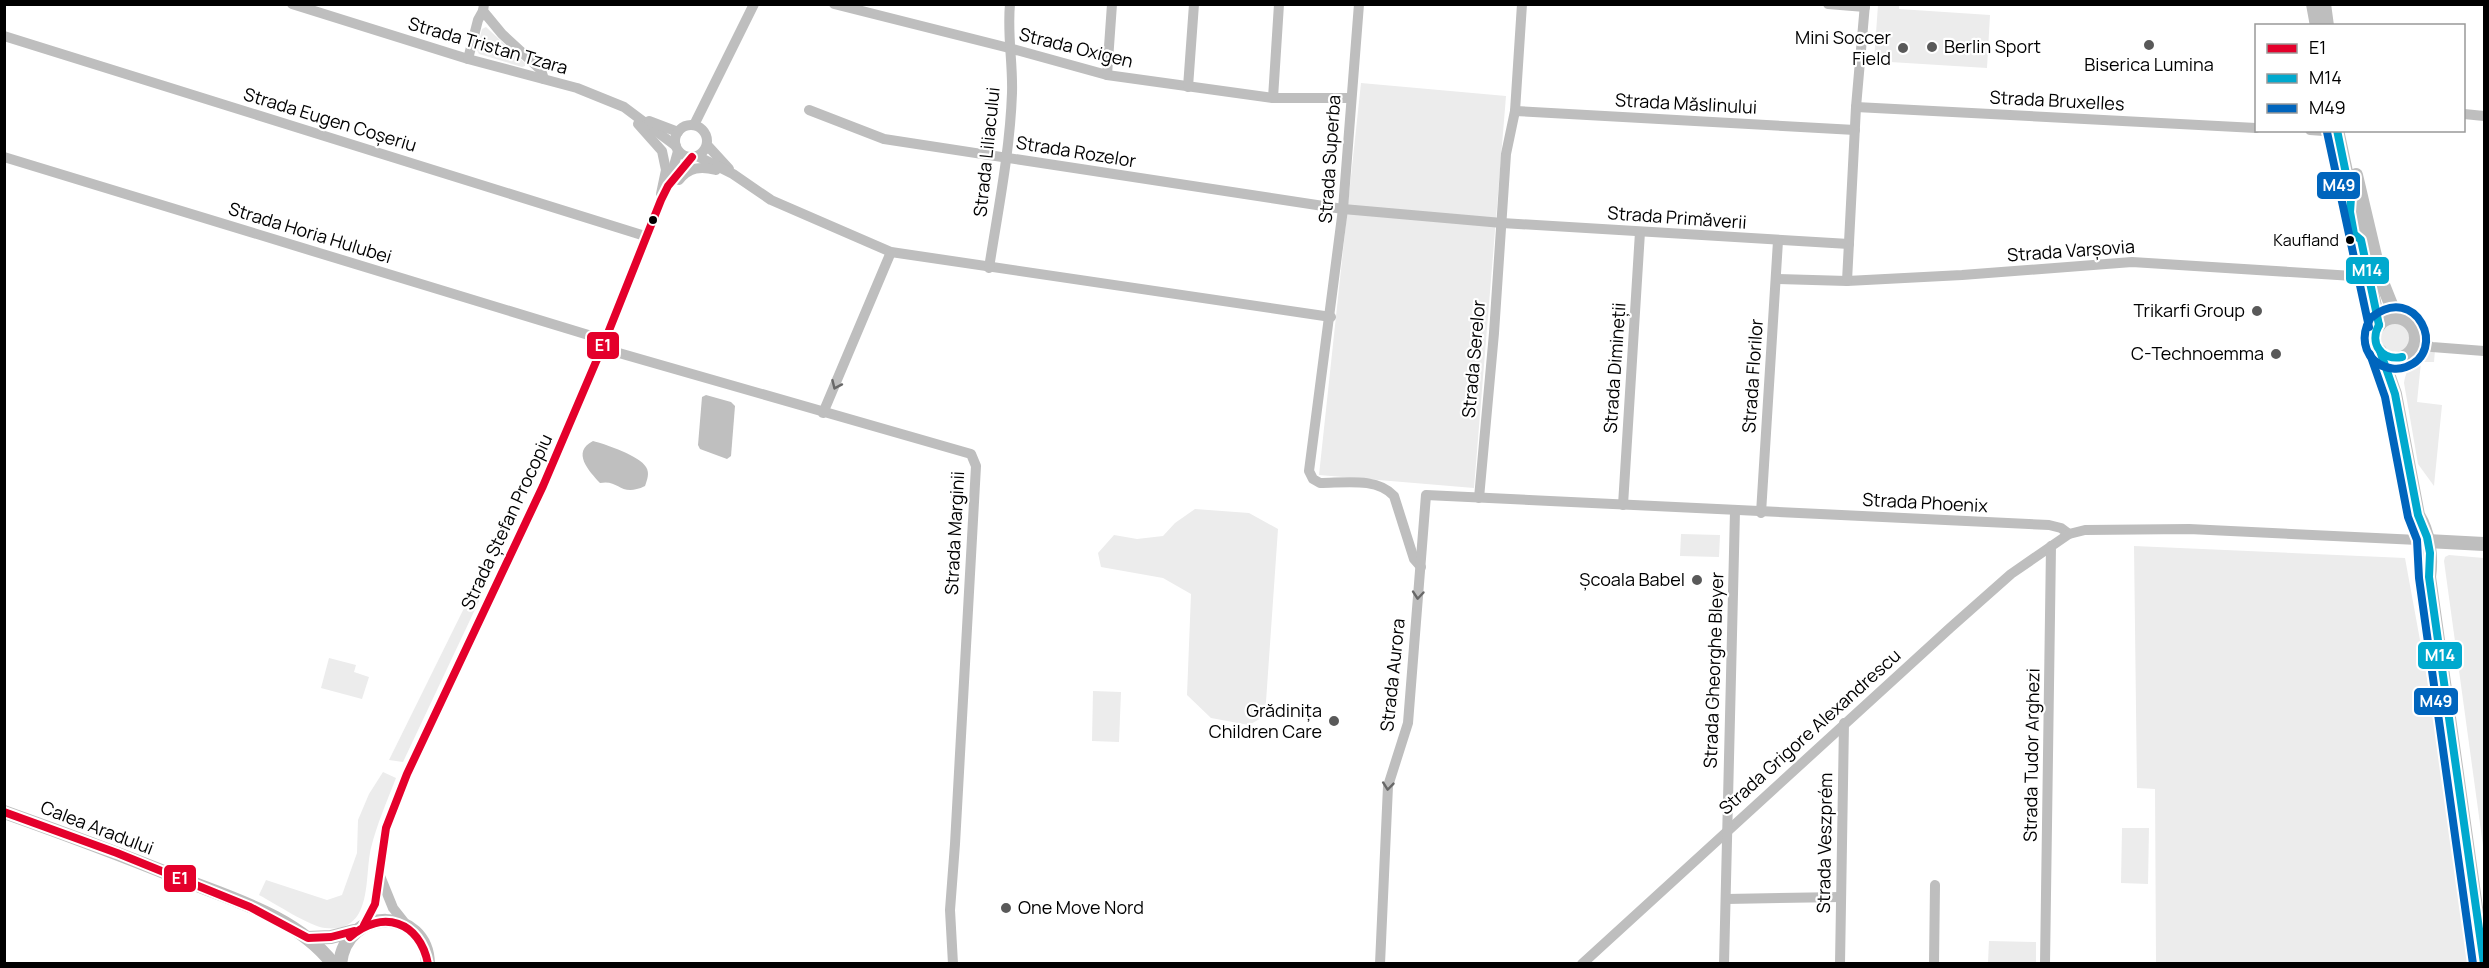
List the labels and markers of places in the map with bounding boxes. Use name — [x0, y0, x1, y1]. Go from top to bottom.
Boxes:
place label: Mini Soccer Field — [1795, 25, 1892, 70]
place label: Berlin Sport — [1944, 34, 2041, 58]
marker: Biserica Lumina — [2142, 38, 2156, 52]
marker: Berlin Sport — [1925, 40, 1939, 54]
marker: Mini Soccer Field — [1896, 41, 1910, 55]
place label: Biserica Lumina — [2084, 52, 2214, 76]
unlabelled marker — [647, 214, 659, 226]
place label: Kaufland — [2273, 229, 2339, 251]
marker: Kaufland — [2344, 234, 2356, 246]
place label: Trikarfi Group — [2134, 298, 2245, 322]
marker: Trikarfi Group — [2250, 304, 2264, 318]
place label: C-Technoemma — [2131, 341, 2264, 365]
marker: C-Technoemma — [2269, 347, 2283, 361]
place label: Școala Babel — [1579, 567, 1685, 591]
marker: Școala Babel — [1690, 573, 1704, 587]
place label: Grădinița Children Care — [1209, 698, 1322, 743]
marker: Grădinița Children Care — [1327, 714, 1341, 728]
place label: One Move Nord — [1018, 895, 1144, 919]
marker: One Move Nord — [999, 901, 1013, 915]

